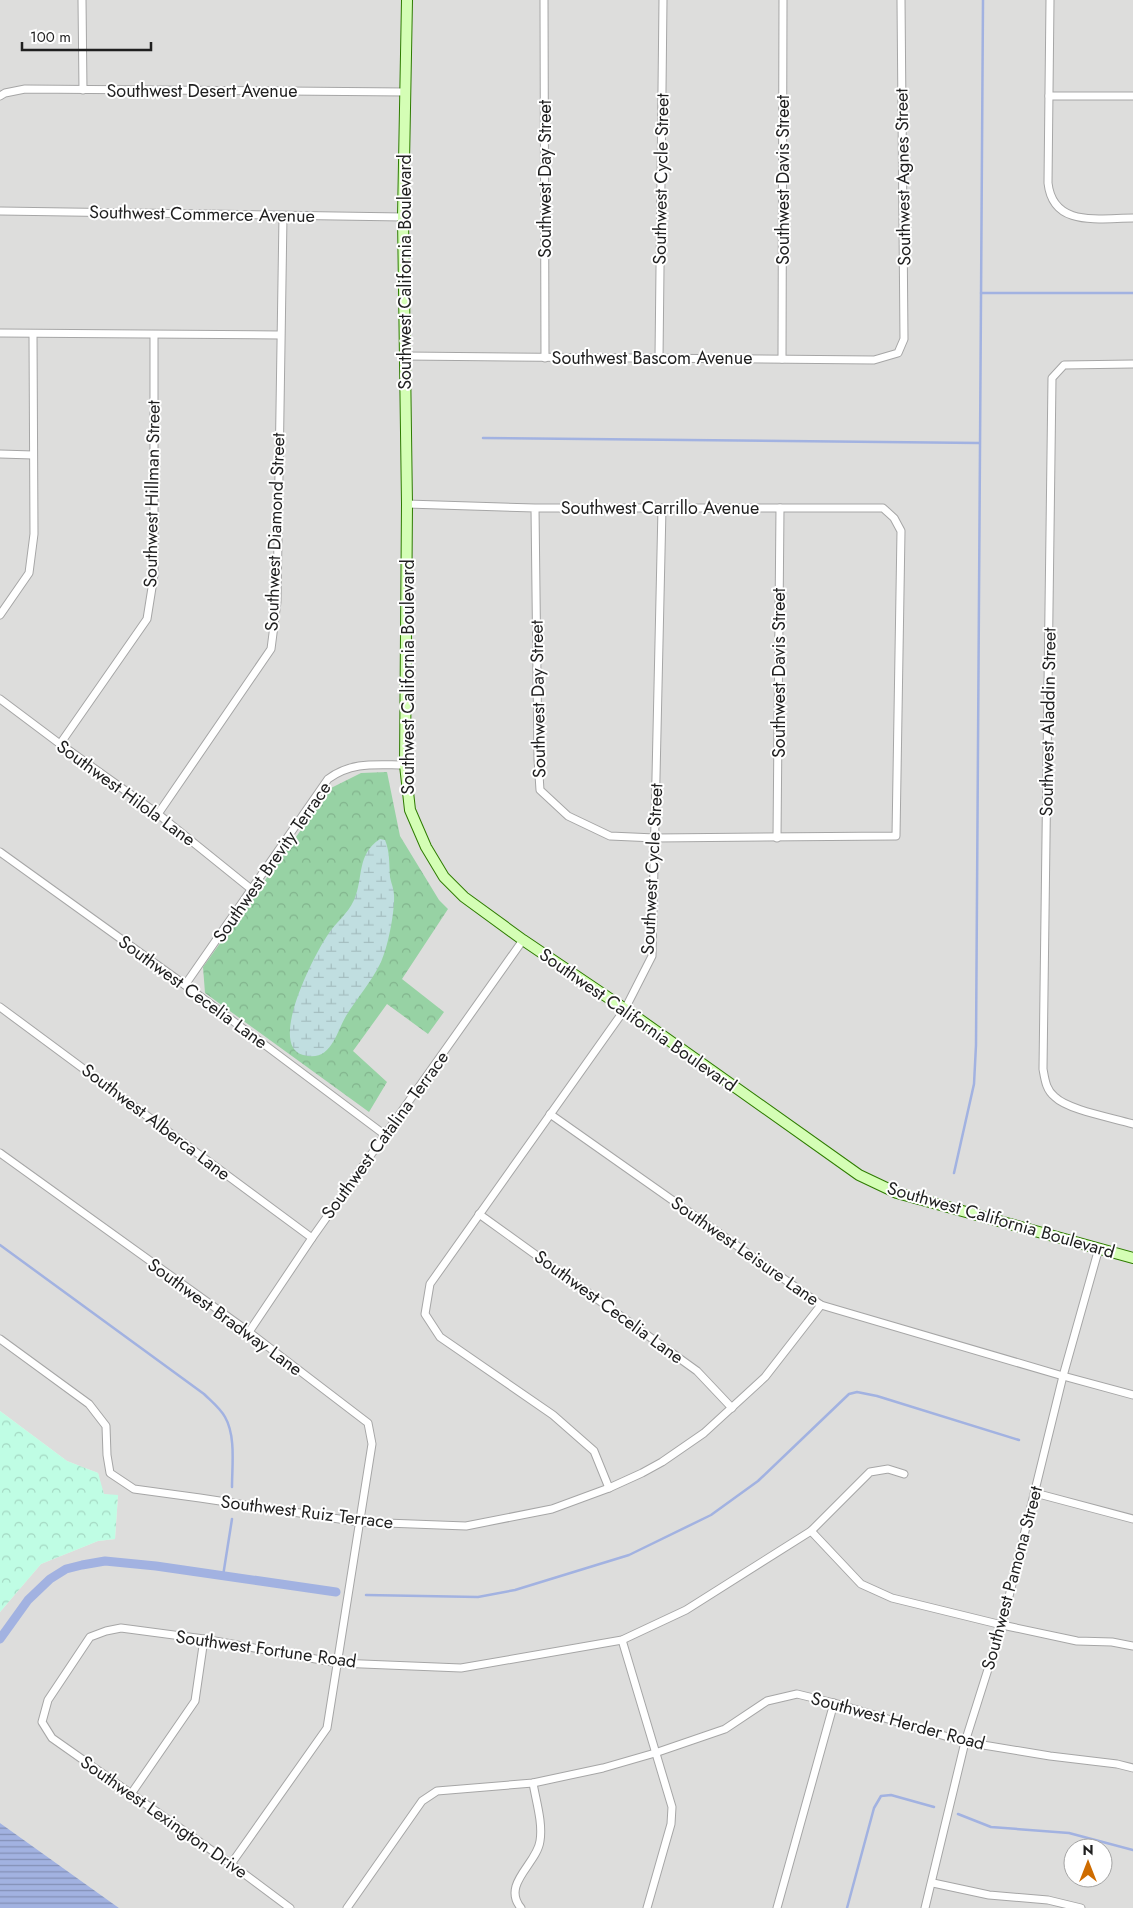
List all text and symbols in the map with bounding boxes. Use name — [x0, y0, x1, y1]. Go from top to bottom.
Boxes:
scale bar — [22, 20, 151, 52]
text: 100 m — [30, 26, 71, 48]
street label: Southwest Desert Avenue — [106, 78, 298, 104]
street label: Southwest Agnes Street — [888, 87, 918, 266]
street label: Southwest Cycle Street — [647, 92, 676, 265]
street label: Southwest Davis Street — [770, 94, 796, 265]
street label: Southwest Day Street — [532, 99, 558, 258]
street label: Southwest California Boulevard — [392, 154, 418, 390]
street label: Southwest Commerce Avenue — [89, 199, 315, 229]
street label: Southwest Bascom Avenue — [552, 345, 752, 371]
street label: Southwest Hillman Street — [137, 399, 167, 588]
street label: Southwest Diamond Street — [259, 432, 291, 632]
street label: Southwest Carrillo Avenue — [561, 495, 759, 521]
street label: Southwest California Boulevard — [395, 559, 421, 795]
street label: Southwest Davis Street — [766, 587, 792, 758]
street label: Southwest Day Street — [524, 619, 552, 778]
street label: Southwest Aladdin Street — [1033, 627, 1063, 817]
street label: Southwest Hilola Lane — [51, 734, 201, 852]
street label: Southwest Brevity Terrace — [207, 776, 337, 948]
street label: Southwest Cycle Street — [635, 782, 670, 955]
street label: Southwest Cecelia Lane — [113, 929, 273, 1055]
street label: Southwest California Boulevard — [534, 942, 742, 1098]
street label: Southwest Catalina Terrace — [315, 1046, 455, 1224]
street label: Southwest Alberca Lane — [76, 1057, 236, 1187]
street label: Southwest California Boulevard — [884, 1175, 1118, 1265]
street label: Southwest Leisure Lane — [666, 1190, 824, 1312]
street label: Southwest Cecelia Lane — [529, 1244, 689, 1370]
street label: Southwest Bradway Lane — [142, 1252, 308, 1382]
street label: Southwest Pamona Street — [975, 1483, 1049, 1673]
street label: Southwest Ruiz Terrace — [219, 1489, 395, 1535]
street label: Southwest Fortune Road — [174, 1623, 358, 1675]
street label: Southwest Herder Road — [808, 1685, 988, 1757]
street label: Southwest Lexington Drive — [75, 1749, 253, 1885]
north arrow — [1063, 1838, 1113, 1888]
text: N — [1082, 1840, 1094, 1860]

